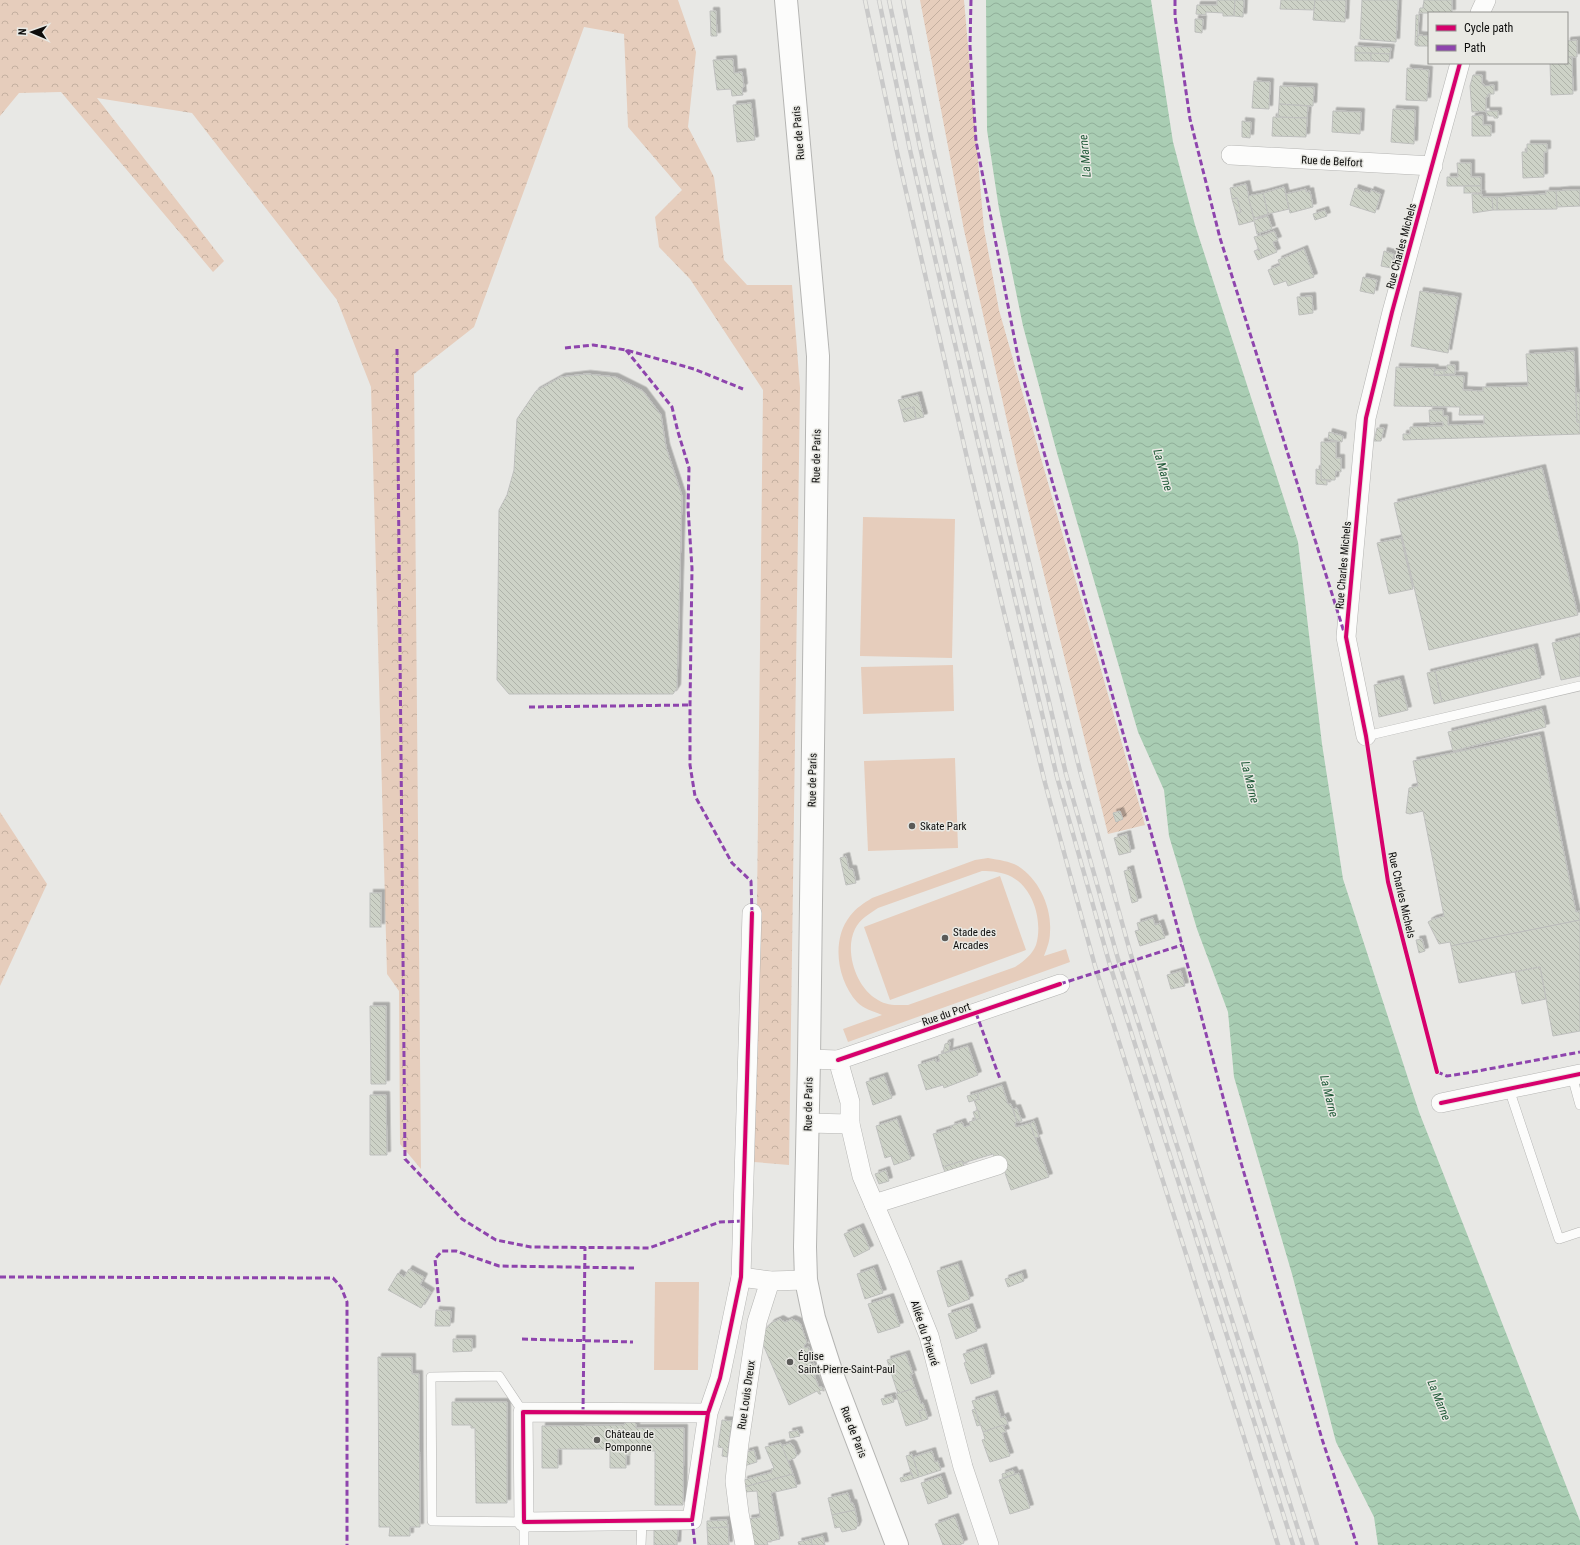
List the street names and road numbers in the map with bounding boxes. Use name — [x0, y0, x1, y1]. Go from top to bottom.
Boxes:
street label: Rue de Paris — [790, 105, 807, 161]
street label: Rue de Belfort — [1301, 153, 1363, 170]
street label: Rue Charles Michels — [1384, 202, 1419, 290]
street label: Rue de Paris — [810, 429, 823, 483]
street label: Rue Charles Michels — [1333, 521, 1354, 610]
street label: Rue de Paris — [806, 753, 819, 807]
street label: Rue Charles Michels — [1385, 851, 1418, 940]
street label: Rue du Port — [920, 1000, 972, 1029]
street label: Rue de Paris — [802, 1077, 815, 1131]
street label: Allée du Prieuré — [908, 1299, 941, 1368]
street label: Rue Louis Dreux — [735, 1359, 758, 1431]
street label: Rue de Paris — [838, 1405, 869, 1460]

